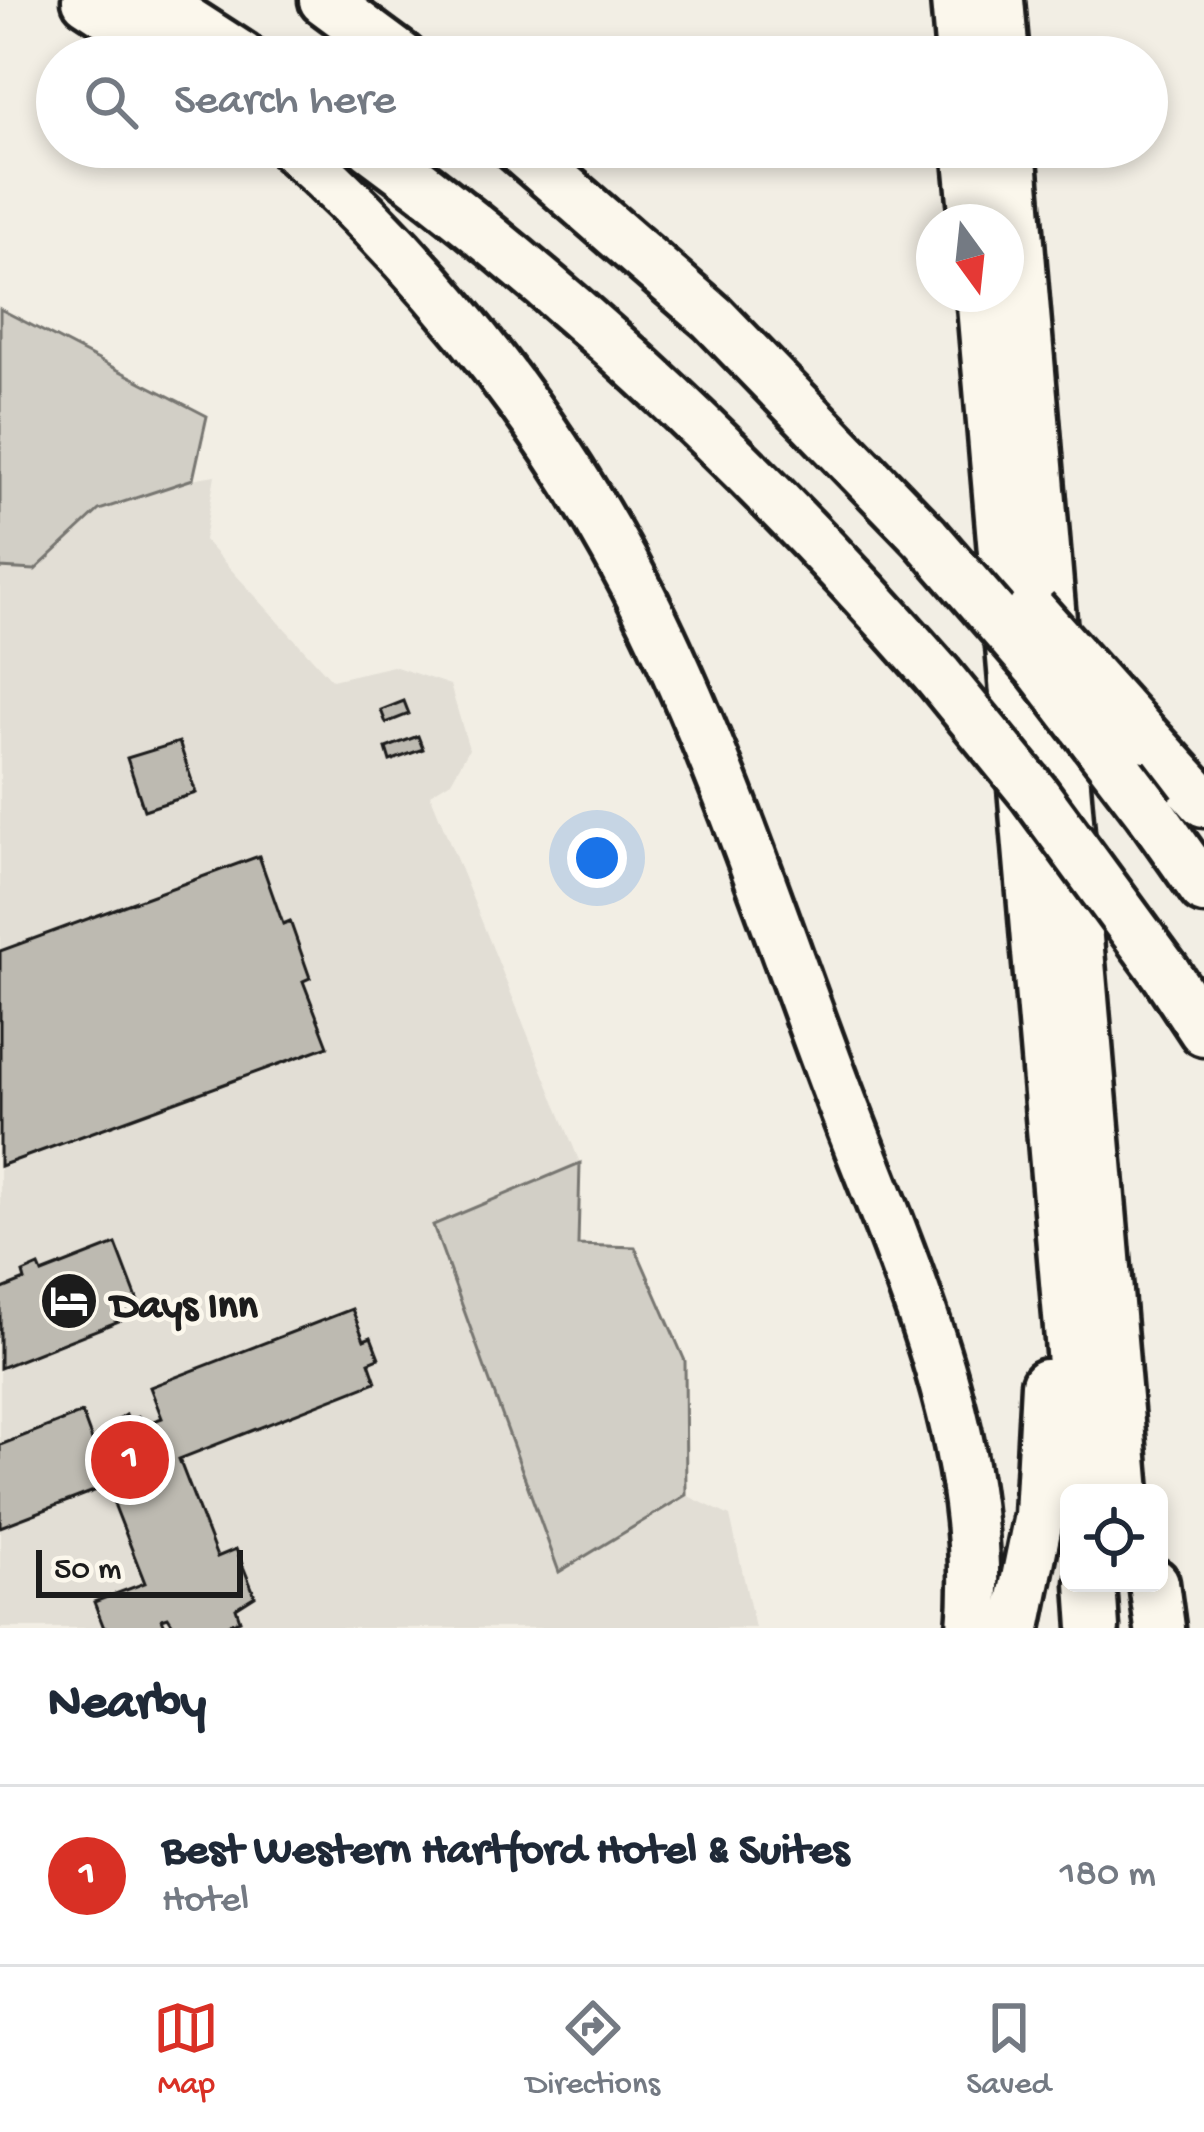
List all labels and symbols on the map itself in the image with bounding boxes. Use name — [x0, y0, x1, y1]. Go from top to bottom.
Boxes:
north arrow — [916, 204, 1024, 312]
your location — [567, 828, 627, 888]
hotel icon: Days Inn — [38, 1270, 100, 1332]
place label: Days Inn — [108, 1284, 259, 1333]
pin: 1 — [91, 1415, 169, 1505]
scale bar — [36, 1544, 243, 1597]

